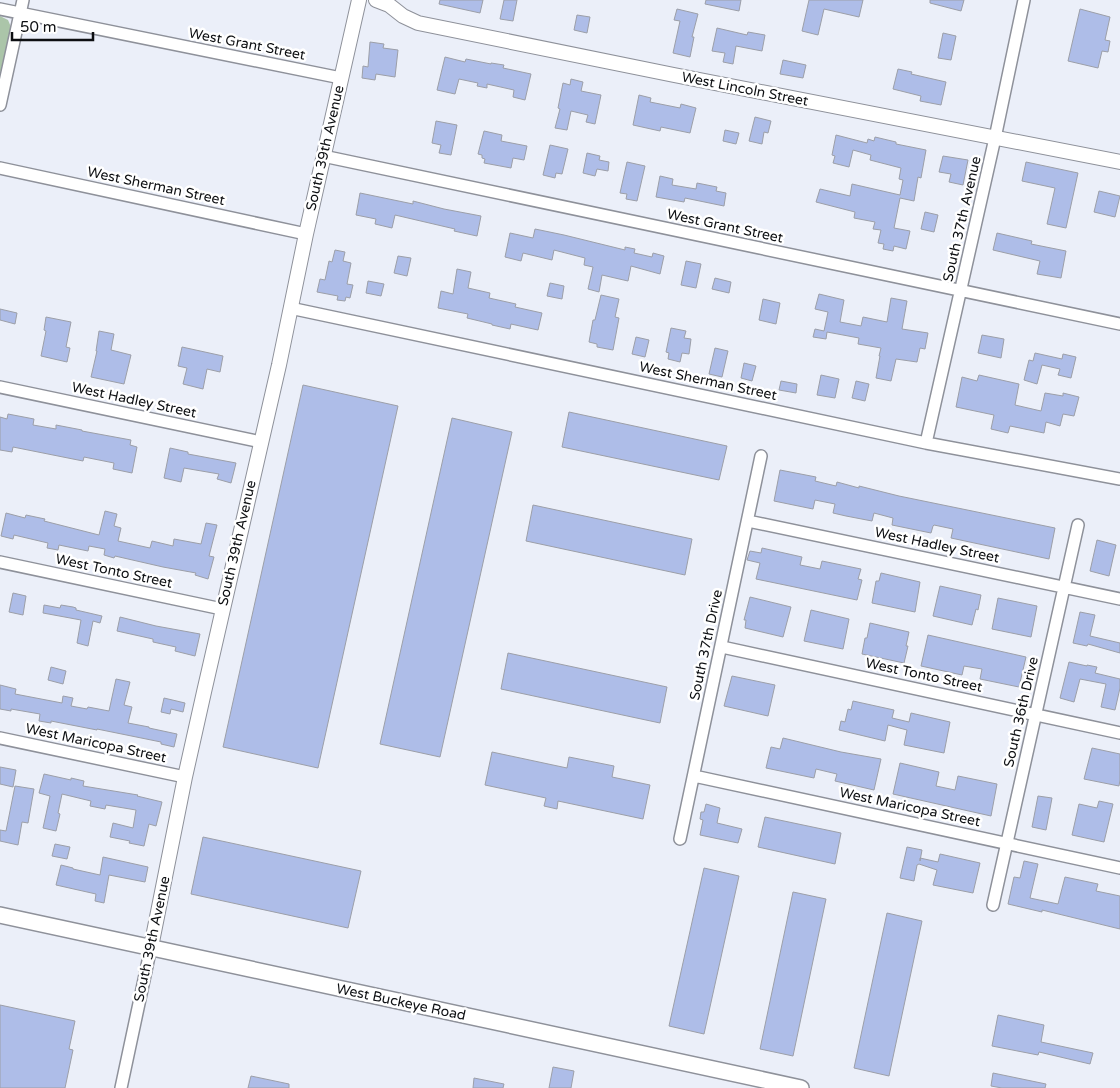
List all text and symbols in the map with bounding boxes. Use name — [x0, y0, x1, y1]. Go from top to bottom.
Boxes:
scale bar — [12, 10, 94, 42]
text: 50 m — [20, 18, 57, 36]
street label: West Grant Street — [187, 24, 307, 64]
street label: West Lincoln Street — [680, 68, 810, 110]
street label: South 39th Avenue — [302, 83, 348, 212]
street label: South 37th Avenue — [939, 154, 985, 283]
street label: West Sherman Street — [86, 163, 227, 209]
street label: West Grant Street — [665, 205, 785, 247]
street label: West Sherman Street — [638, 358, 779, 404]
street label: West Hadley Street — [70, 378, 198, 422]
street label: South 39th Avenue — [214, 478, 260, 607]
street label: West Hadley Street — [873, 523, 1001, 567]
street label: West Tonto Street — [54, 550, 175, 592]
street label: South 37th Drive — [686, 588, 726, 702]
street label: West Tonto Street — [864, 654, 985, 696]
street label: South 36th Drive — [1000, 655, 1042, 769]
street label: West Maricopa Street — [24, 720, 169, 766]
street label: West Maricopa Street — [838, 784, 983, 830]
street label: South 39th Avenue — [130, 874, 174, 1004]
street label: West Buckeye Road — [335, 980, 467, 1024]

